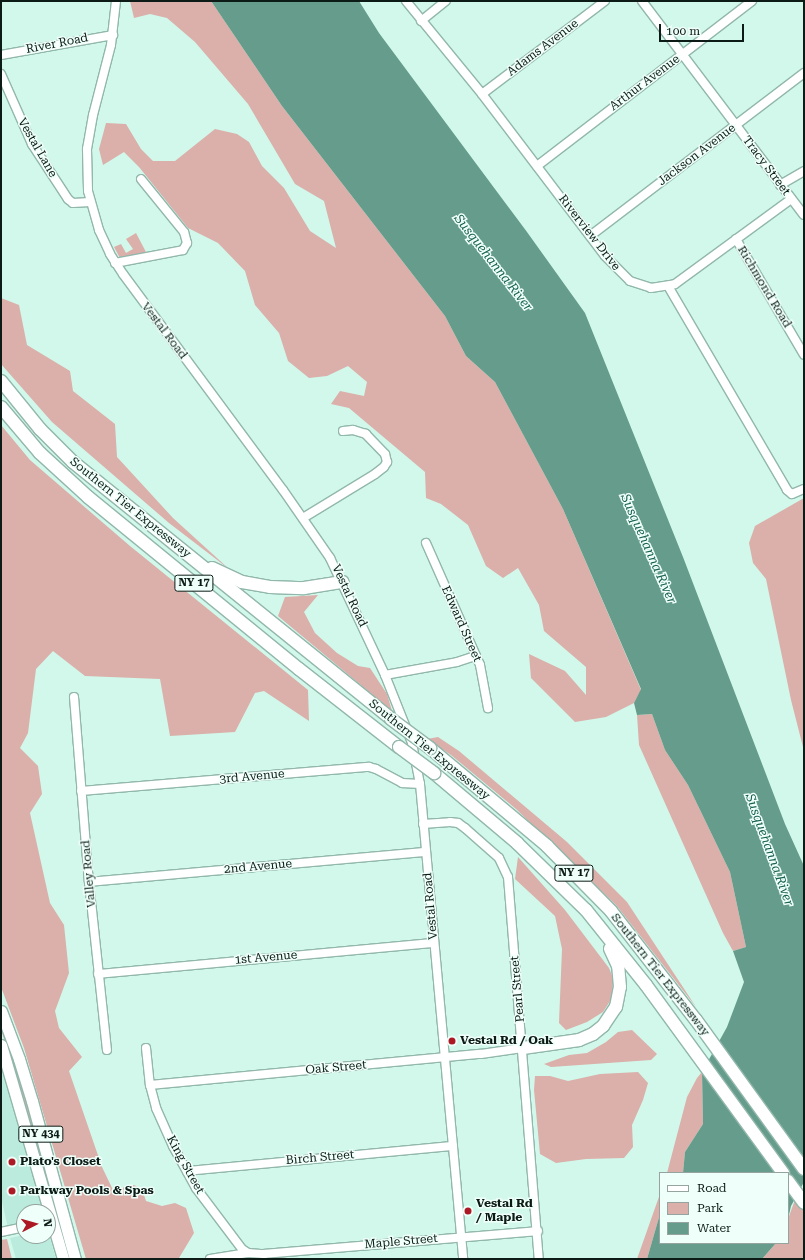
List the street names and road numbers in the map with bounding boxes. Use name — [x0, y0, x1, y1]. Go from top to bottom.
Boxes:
street label: Adams Avenue — [505, 17, 581, 79]
street label: River Road — [25, 31, 89, 57]
street label: Arthur Avenue — [607, 52, 683, 114]
street label: Vestal Lane — [14, 116, 60, 180]
street label: Jackson Avenue — [655, 121, 739, 189]
street label: Tracy Street — [739, 134, 793, 198]
street label: Riverview Drive — [555, 192, 623, 274]
street label: Richmond Road — [734, 243, 794, 331]
street label: Vestal Road — [138, 300, 190, 362]
street label: Southern Tier Expressway — [67, 455, 193, 561]
street label: Vestal Road — [328, 563, 370, 629]
road number: NY 17 — [174, 574, 214, 592]
street label: Edward Street — [438, 584, 484, 664]
street label: Southern Tier Expressway — [366, 697, 492, 803]
street label: 3rd Avenue — [219, 767, 285, 787]
street label: Valley Road — [79, 840, 99, 908]
street label: 2nd Avenue — [223, 857, 293, 877]
road number: NY 17 — [554, 864, 594, 882]
street label: Vestal Road — [421, 872, 441, 940]
street label: Southern Tier Expressway — [608, 911, 712, 1039]
street label: 1st Avenue — [234, 948, 298, 968]
street label: Pearl Street — [508, 955, 528, 1023]
street label: Oak Street — [305, 1058, 367, 1078]
road number: NY 434 — [18, 1125, 64, 1143]
street label: King Street — [163, 1133, 207, 1197]
street label: Birch Street — [285, 1148, 355, 1168]
street label: Maple Street — [364, 1232, 438, 1252]

